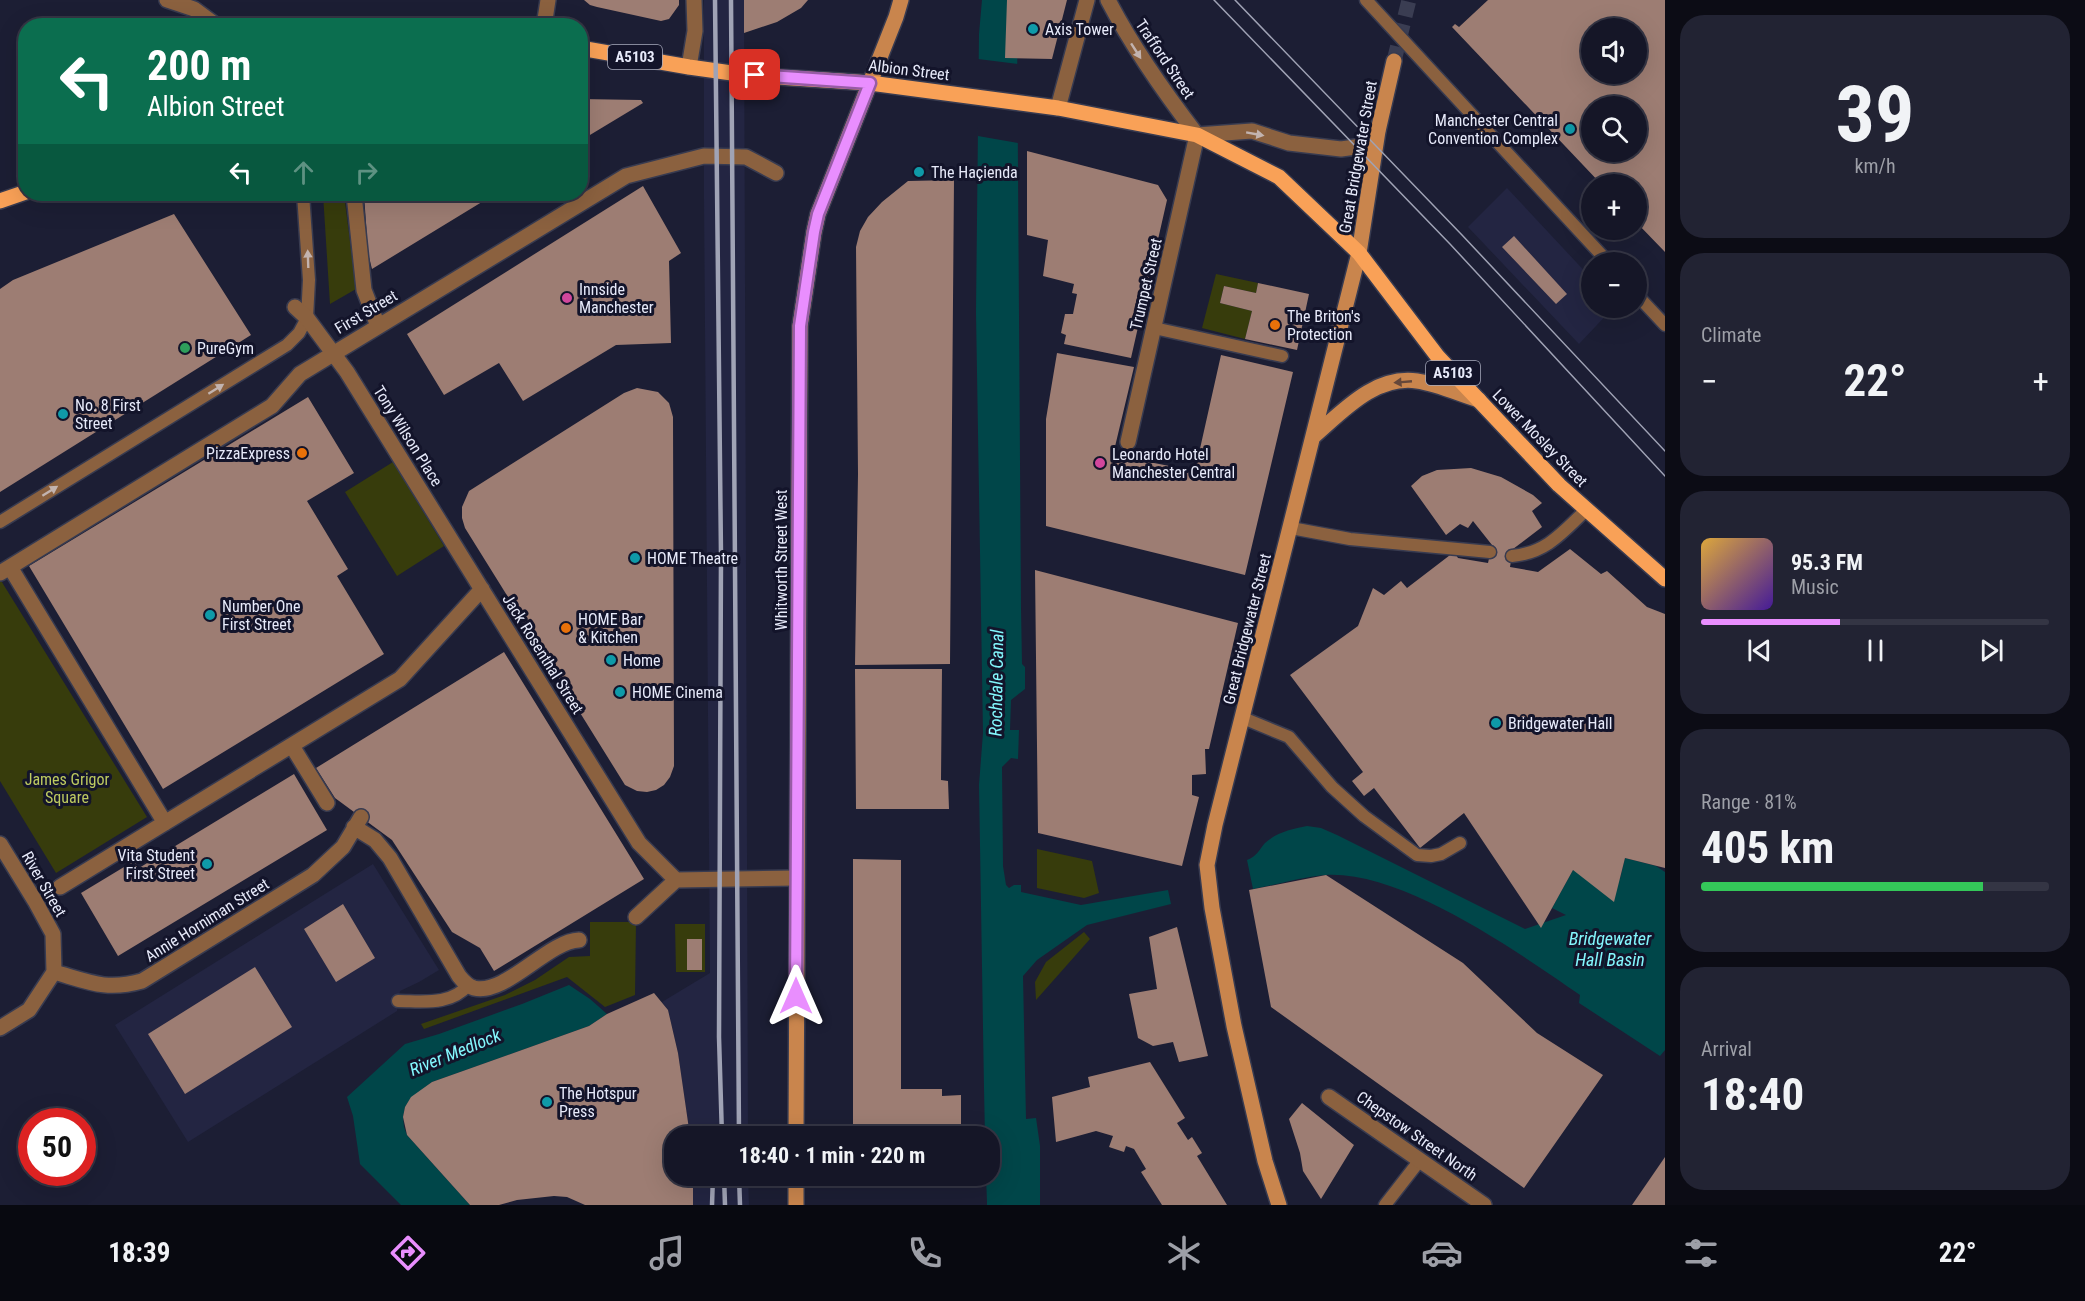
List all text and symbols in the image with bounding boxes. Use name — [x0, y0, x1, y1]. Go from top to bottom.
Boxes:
street label: Trafford Street — [1131, 16, 1199, 103]
map controls — [1581, 18, 1647, 318]
button: sound — [1581, 18, 1647, 84]
place label: Axis Tower — [1045, 20, 1114, 39]
marker: Axis Tower — [1026, 22, 1040, 36]
text: 200 m — [147, 41, 252, 90]
icon: left — [48, 42, 126, 120]
one-way arrow — [1131, 43, 1142, 59]
road number: A5103 — [608, 45, 662, 69]
pin — [729, 49, 780, 100]
street label: Albion Street — [867, 56, 951, 84]
icon: arrive — [738, 58, 771, 91]
text: 39 — [1836, 69, 1914, 160]
street label: Great Bridgewater Street — [1335, 79, 1381, 235]
text: Albion Street — [147, 91, 284, 123]
button: search — [1581, 96, 1647, 162]
place label: Manchester Central Convention Complex — [1428, 111, 1558, 148]
marker: Manchester Central Convention Complex — [1563, 122, 1577, 136]
one-way arrow — [1246, 130, 1265, 139]
text: km/h — [1854, 154, 1896, 178]
icon: left — [224, 156, 257, 189]
icon: ahead — [287, 156, 320, 189]
icon: right — [350, 156, 383, 189]
place label: The Haçienda — [931, 163, 1018, 182]
marker: The Haçienda — [912, 165, 926, 179]
button: + — [1581, 174, 1647, 240]
street label: Trumpet Street — [1126, 236, 1166, 332]
one-way arrow — [304, 250, 313, 269]
button: − — [1581, 252, 1647, 318]
place label: Innside Manchester — [579, 280, 654, 317]
street label: First Street — [331, 286, 401, 338]
marker: Innside Manchester — [560, 291, 574, 305]
place label: The Briton's Protection — [1287, 307, 1361, 344]
marker: The Briton's Protection — [1268, 318, 1282, 332]
text: Climate — [1701, 323, 1761, 347]
place label: PureGym — [197, 339, 254, 358]
marker: PureGym — [178, 341, 192, 355]
text: 22° — [1844, 354, 1907, 407]
road number: A5103 — [1426, 361, 1480, 385]
text: − — [1701, 362, 1718, 401]
text: + — [2033, 362, 2049, 401]
one-way arrow — [1393, 377, 1412, 387]
street label: Tony Wilson Place — [369, 382, 447, 490]
one-way arrow — [208, 383, 224, 394]
street label: Lower Mosley Street — [1489, 385, 1592, 491]
place label: No. 8 First Street — [75, 396, 141, 433]
marker: No. 8 First Street — [56, 407, 70, 421]
place label: PizzaExpress — [206, 444, 290, 463]
place label: Leonardo Hotel Manchester Central — [1112, 445, 1235, 482]
marker: PizzaExpress — [295, 446, 309, 460]
marker: Leonardo Hotel Manchester Central — [1093, 456, 1107, 470]
one-way arrow — [42, 486, 58, 497]
street label: Whitworth Street West — [772, 489, 791, 630]
place label: HOME Theatre — [647, 549, 738, 568]
text: 95.3 FM — [1791, 550, 1863, 575]
marker: HOME Theatre — [628, 551, 642, 565]
street label: Great Bridgewater Street — [1219, 551, 1275, 706]
text: Music — [1791, 575, 1839, 599]
street label: Jack Rosenthal Street — [498, 591, 588, 718]
place label: Number One First Street — [222, 597, 301, 634]
marker: Number One First Street — [203, 608, 217, 622]
place label: HOME Bar & Kitchen — [578, 610, 643, 647]
marker: HOME Bar & Kitchen — [559, 621, 573, 635]
water label: Rochdale Canal — [985, 628, 1007, 737]
icon: previous — [1743, 634, 1776, 667]
icon: pause — [1859, 634, 1892, 667]
icon: next — [1975, 634, 2008, 667]
place label: Home — [623, 651, 661, 670]
marker: Home — [604, 653, 618, 667]
place label: HOME Cinema — [632, 683, 723, 702]
marker: HOME Cinema — [613, 685, 627, 699]
place label: Bridgewater Hall — [1508, 714, 1612, 733]
marker: Bridgewater Hall — [1489, 716, 1503, 730]
park label: James Grigor Square — [25, 770, 109, 807]
text: Range · 81% — [1701, 790, 1797, 814]
text: 405 km — [1701, 821, 1834, 874]
place label: Vita Student First Street — [118, 846, 195, 883]
street label: River Street — [18, 848, 70, 920]
marker: Vita Student First Street — [200, 857, 214, 871]
street label: Annie Horniman Street — [142, 874, 273, 966]
water label: Bridgewater Hall Basin — [1569, 928, 1652, 970]
position arrow — [764, 964, 828, 1028]
water label: River Medlock — [406, 1024, 505, 1080]
text: Arrival — [1701, 1037, 1752, 1061]
text: 18:40 — [1701, 1068, 1804, 1121]
place label: The Hotspur Press — [559, 1084, 637, 1121]
street label: Chepstow Street North — [1353, 1087, 1481, 1185]
marker: The Hotspur Press — [540, 1095, 554, 1109]
speed limit sign: 50 — [18, 1108, 96, 1186]
text: 18:40 · 1 min · 220 m — [739, 1143, 925, 1168]
icon: directions — [387, 1232, 429, 1274]
icon: music — [646, 1232, 688, 1274]
icon: phone — [904, 1232, 946, 1274]
icon: climate — [1163, 1232, 1205, 1274]
icon: car — [1421, 1232, 1463, 1274]
icon: filters — [1680, 1232, 1722, 1274]
text: 18:39 — [108, 1237, 170, 1269]
text: 22° — [1939, 1237, 1977, 1269]

